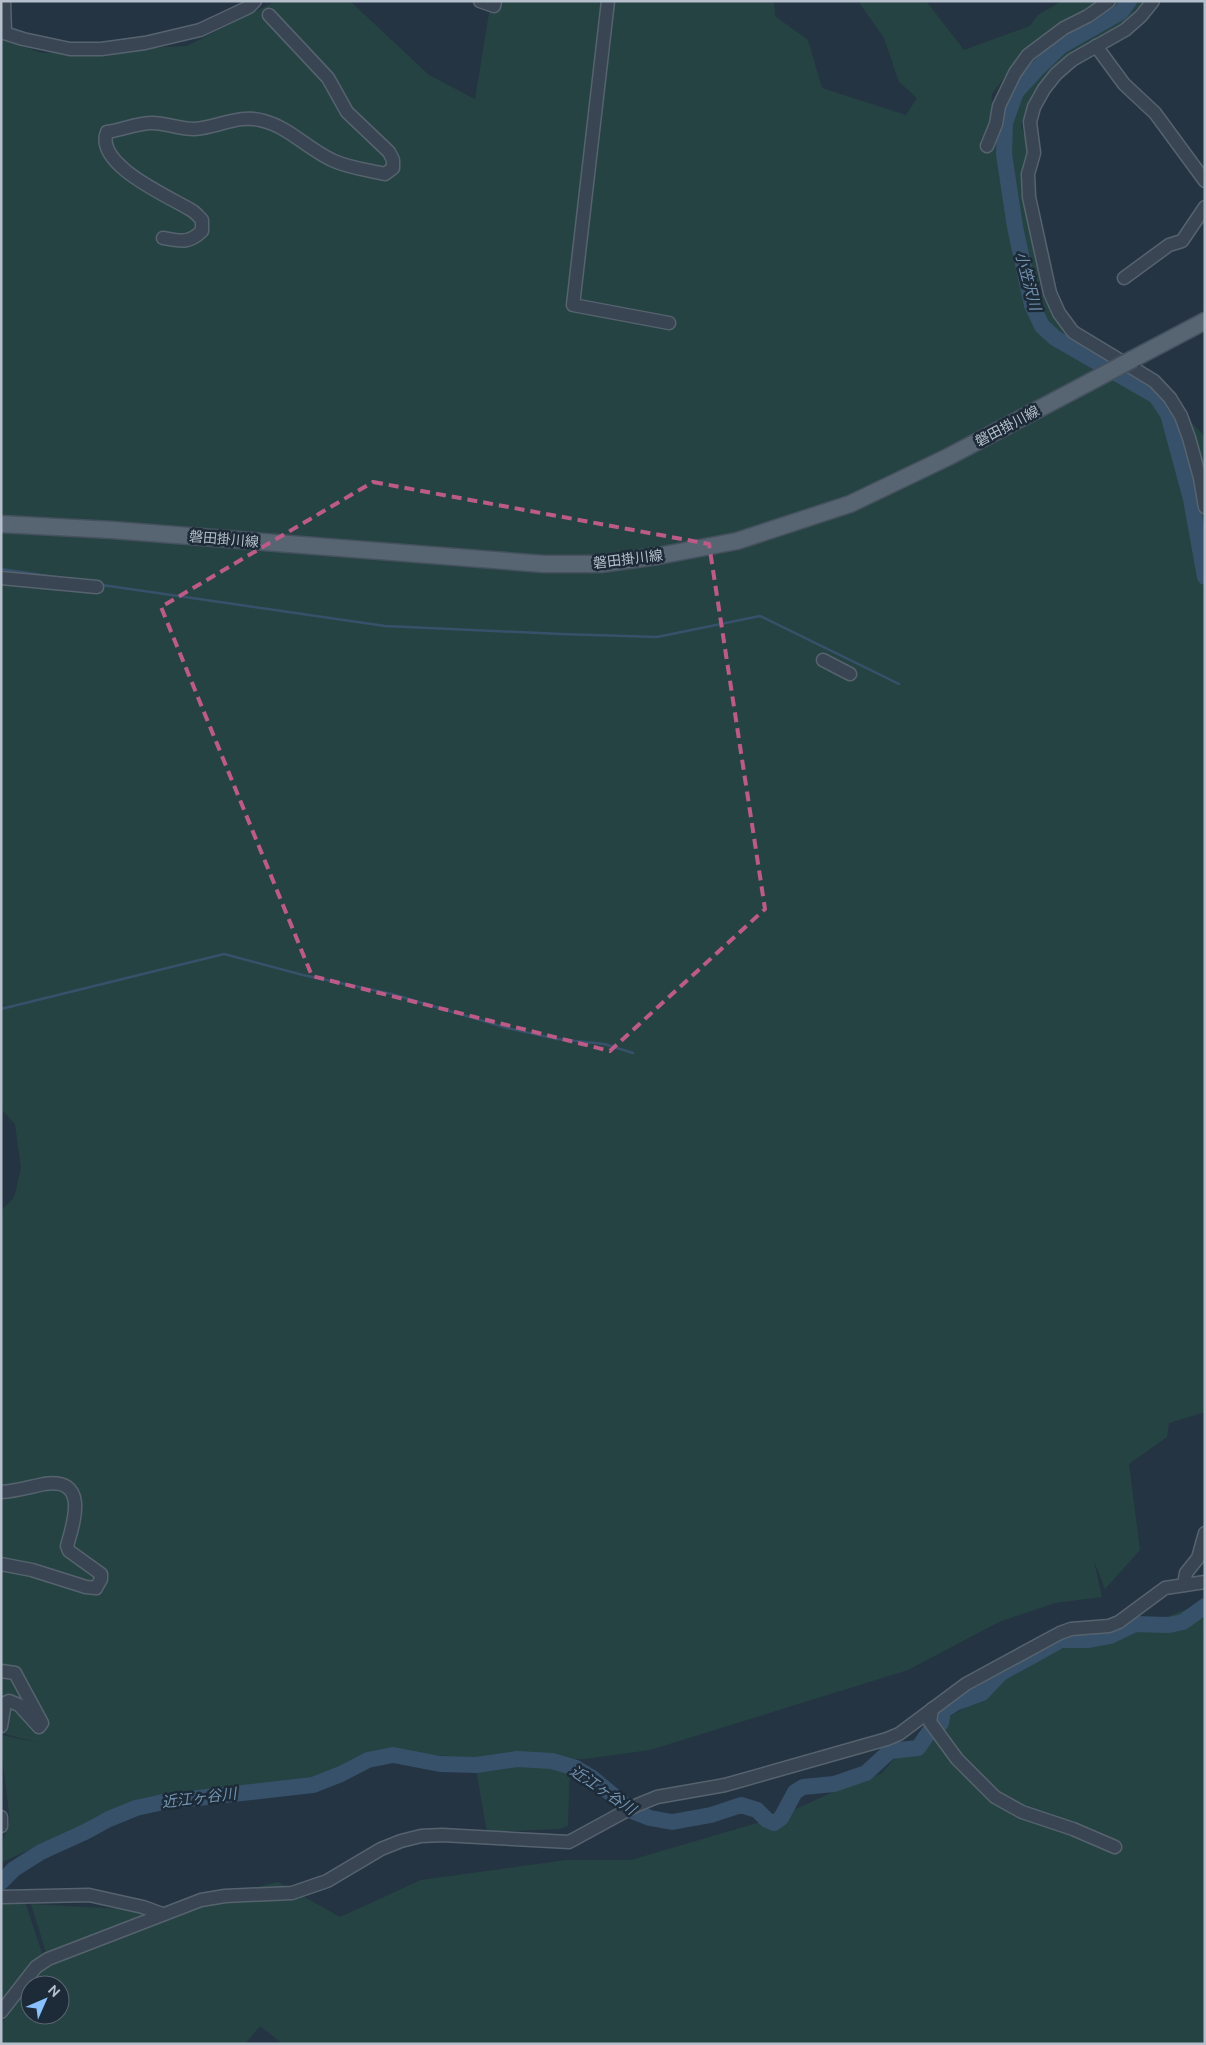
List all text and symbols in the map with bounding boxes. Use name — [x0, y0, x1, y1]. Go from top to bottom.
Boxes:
water label: 小笠沢川 — [1013, 250, 1045, 314]
street label: 磐田掛川線 — [972, 403, 1042, 449]
street label: 磐田掛川線 — [188, 528, 260, 550]
street label: 磐田掛川線 — [592, 547, 664, 571]
water label: 近江ヶ谷川 — [567, 1762, 641, 1819]
water label: 近江ヶ谷川 — [161, 1784, 239, 1811]
north arrow — [20, 1975, 70, 2025]
text: N — [45, 1981, 64, 2000]

